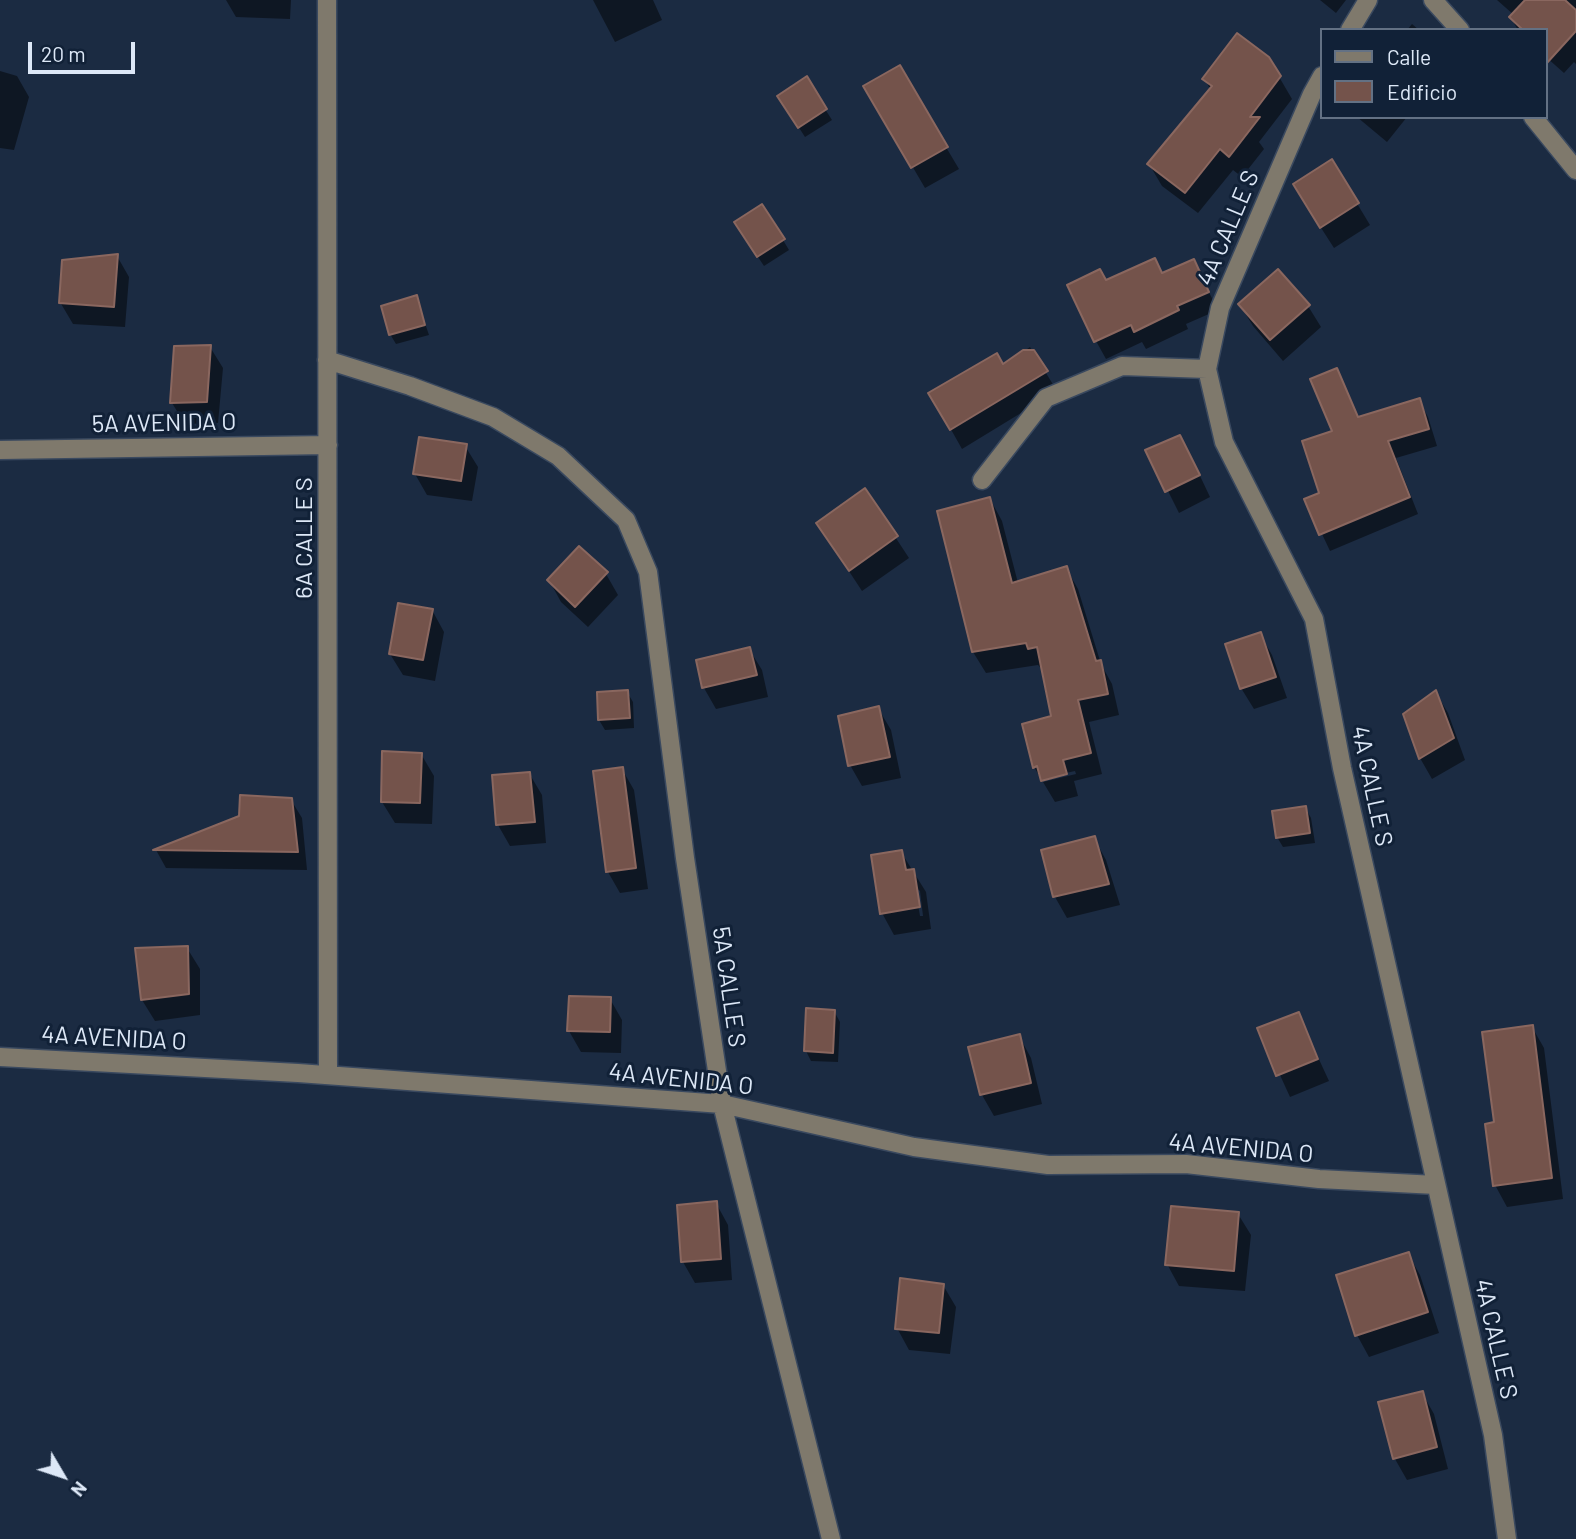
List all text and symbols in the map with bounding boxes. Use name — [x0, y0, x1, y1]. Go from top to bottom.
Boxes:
scale bar — [32, 28, 138, 72]
legend — [1320, 28, 1548, 119]
text: 20 m — [41, 41, 86, 66]
text: Calle — [1387, 44, 1431, 69]
text: Edificio — [1387, 79, 1457, 104]
street label: 4A CALLE S — [1191, 166, 1265, 290]
street label: 5A AVENIDA O — [92, 407, 236, 439]
street label: 6A CALLE S — [290, 477, 318, 599]
street label: 4A CALLE S — [1345, 723, 1399, 849]
street label: 5A CALLE S — [706, 925, 752, 1049]
street label: 4A AVENIDA O — [41, 1020, 187, 1056]
street label: 4A AVENIDA O — [607, 1057, 755, 1101]
street label: 4A AVENIDA O — [1167, 1127, 1315, 1169]
street label: 4A CALLE S — [1468, 1276, 1524, 1402]
north arrow — [28, 1441, 98, 1511]
text: N — [67, 1477, 93, 1502]

